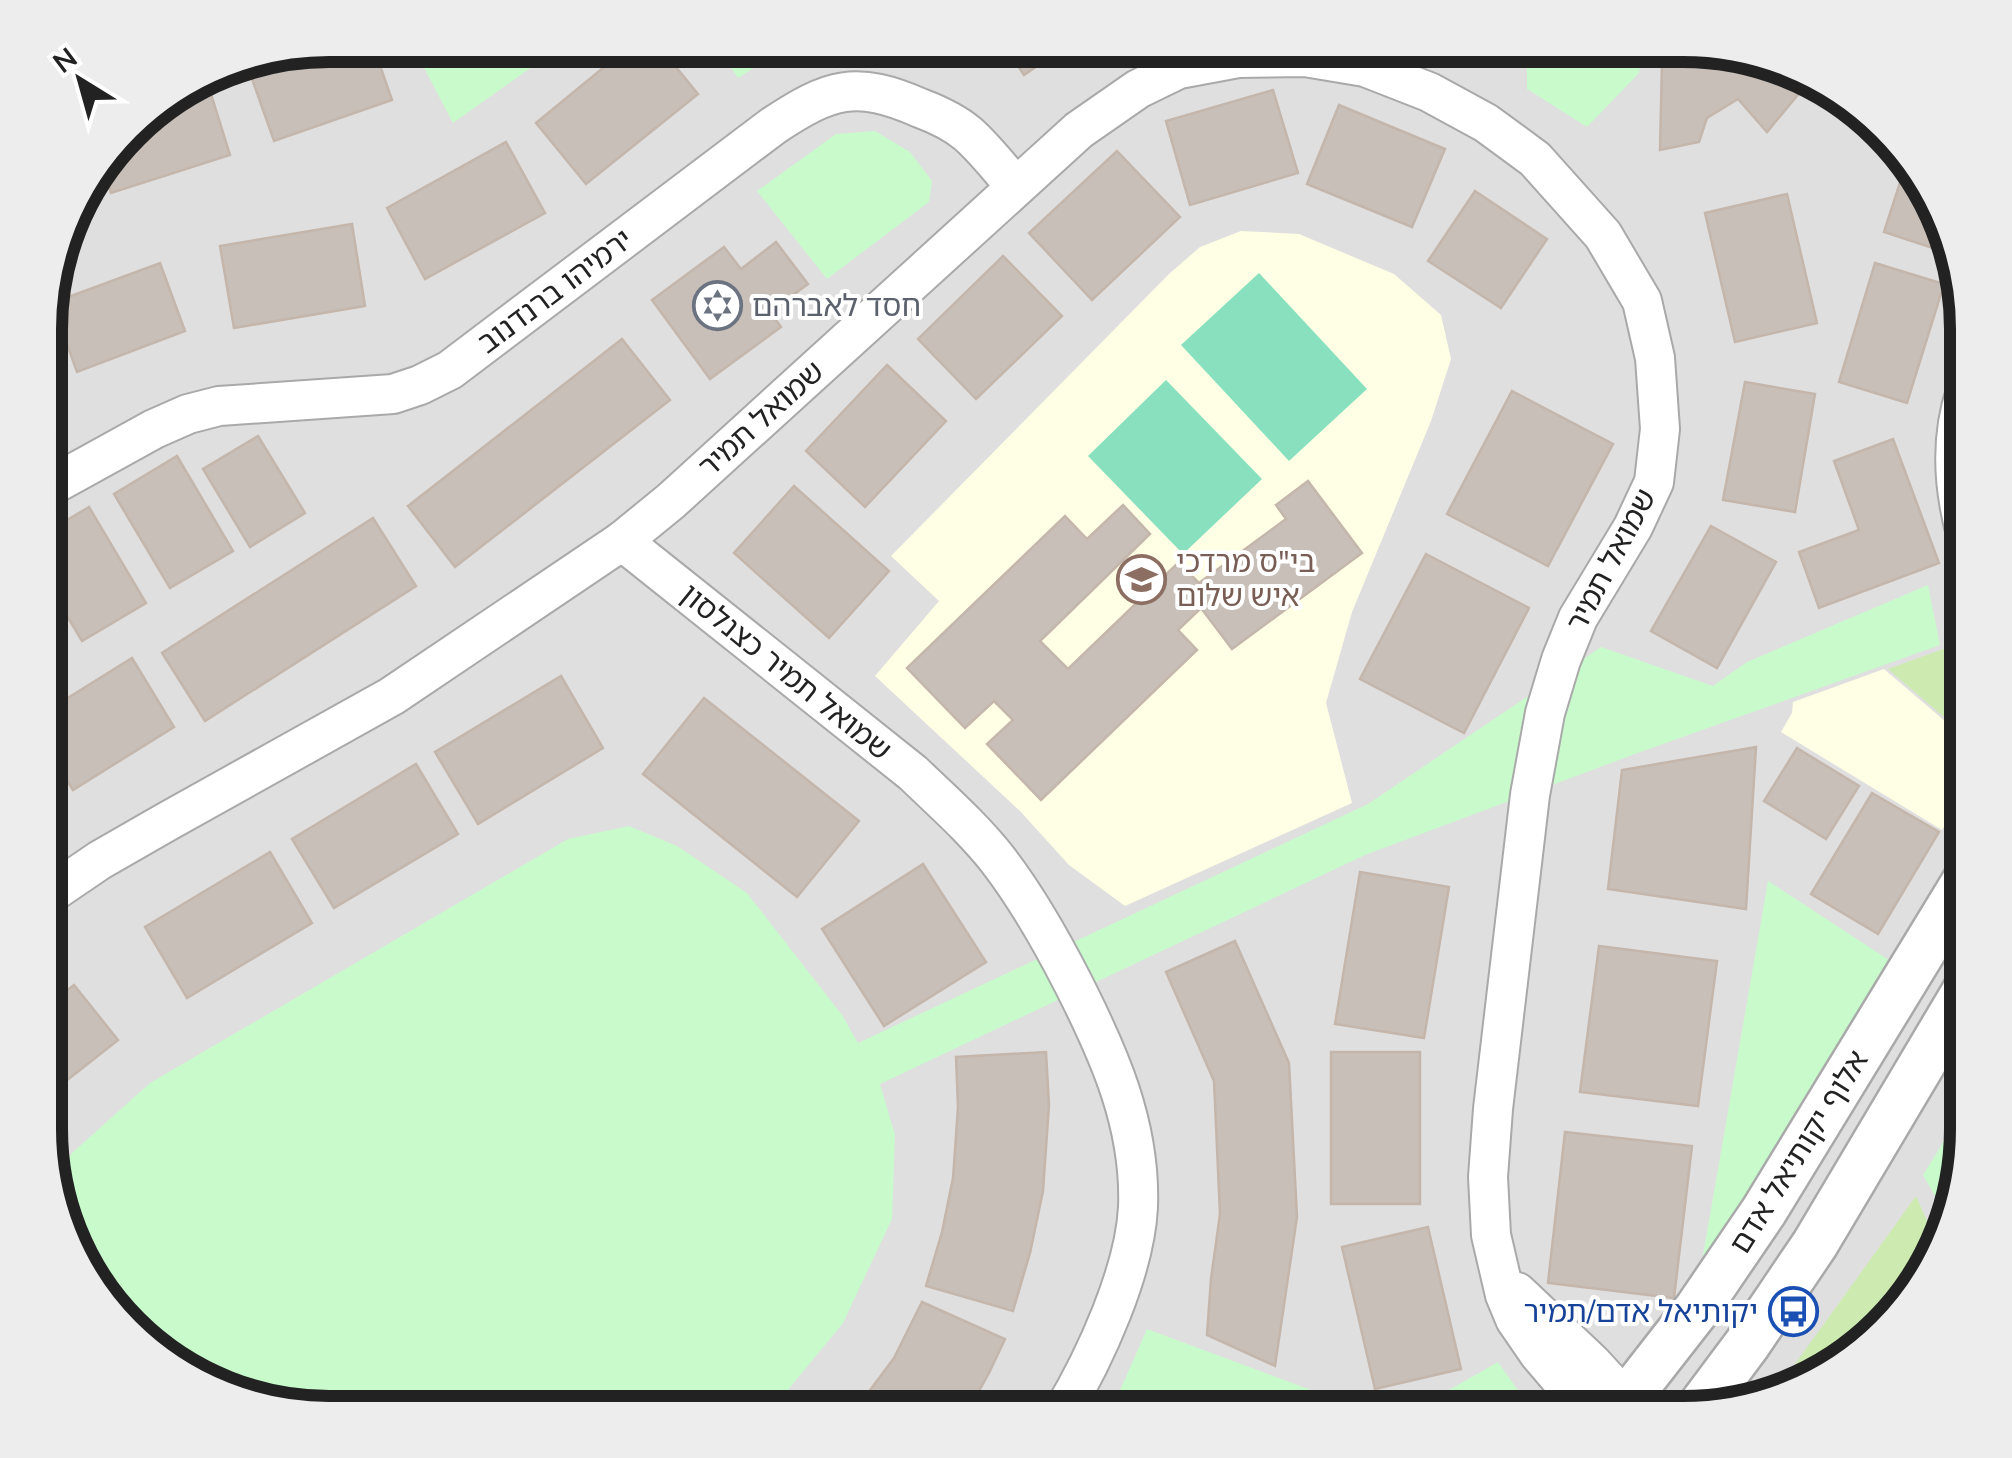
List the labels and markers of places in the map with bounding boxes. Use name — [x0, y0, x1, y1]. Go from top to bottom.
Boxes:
synagogue icon: חסד לאברהם — [691, 280, 743, 332]
place label: חסד לאברהם — [752, 286, 921, 327]
place label: בי"ס מרדכי איש שלום — [1176, 542, 1316, 617]
school or university icon: בי"ס מרדכי איש שלום — [1115, 553, 1167, 605]
bus stop icon: יקותיאל אדם/תמיר — [1767, 1286, 1819, 1338]
place label: יקותיאל אדם/תמיר — [1523, 1292, 1758, 1333]

